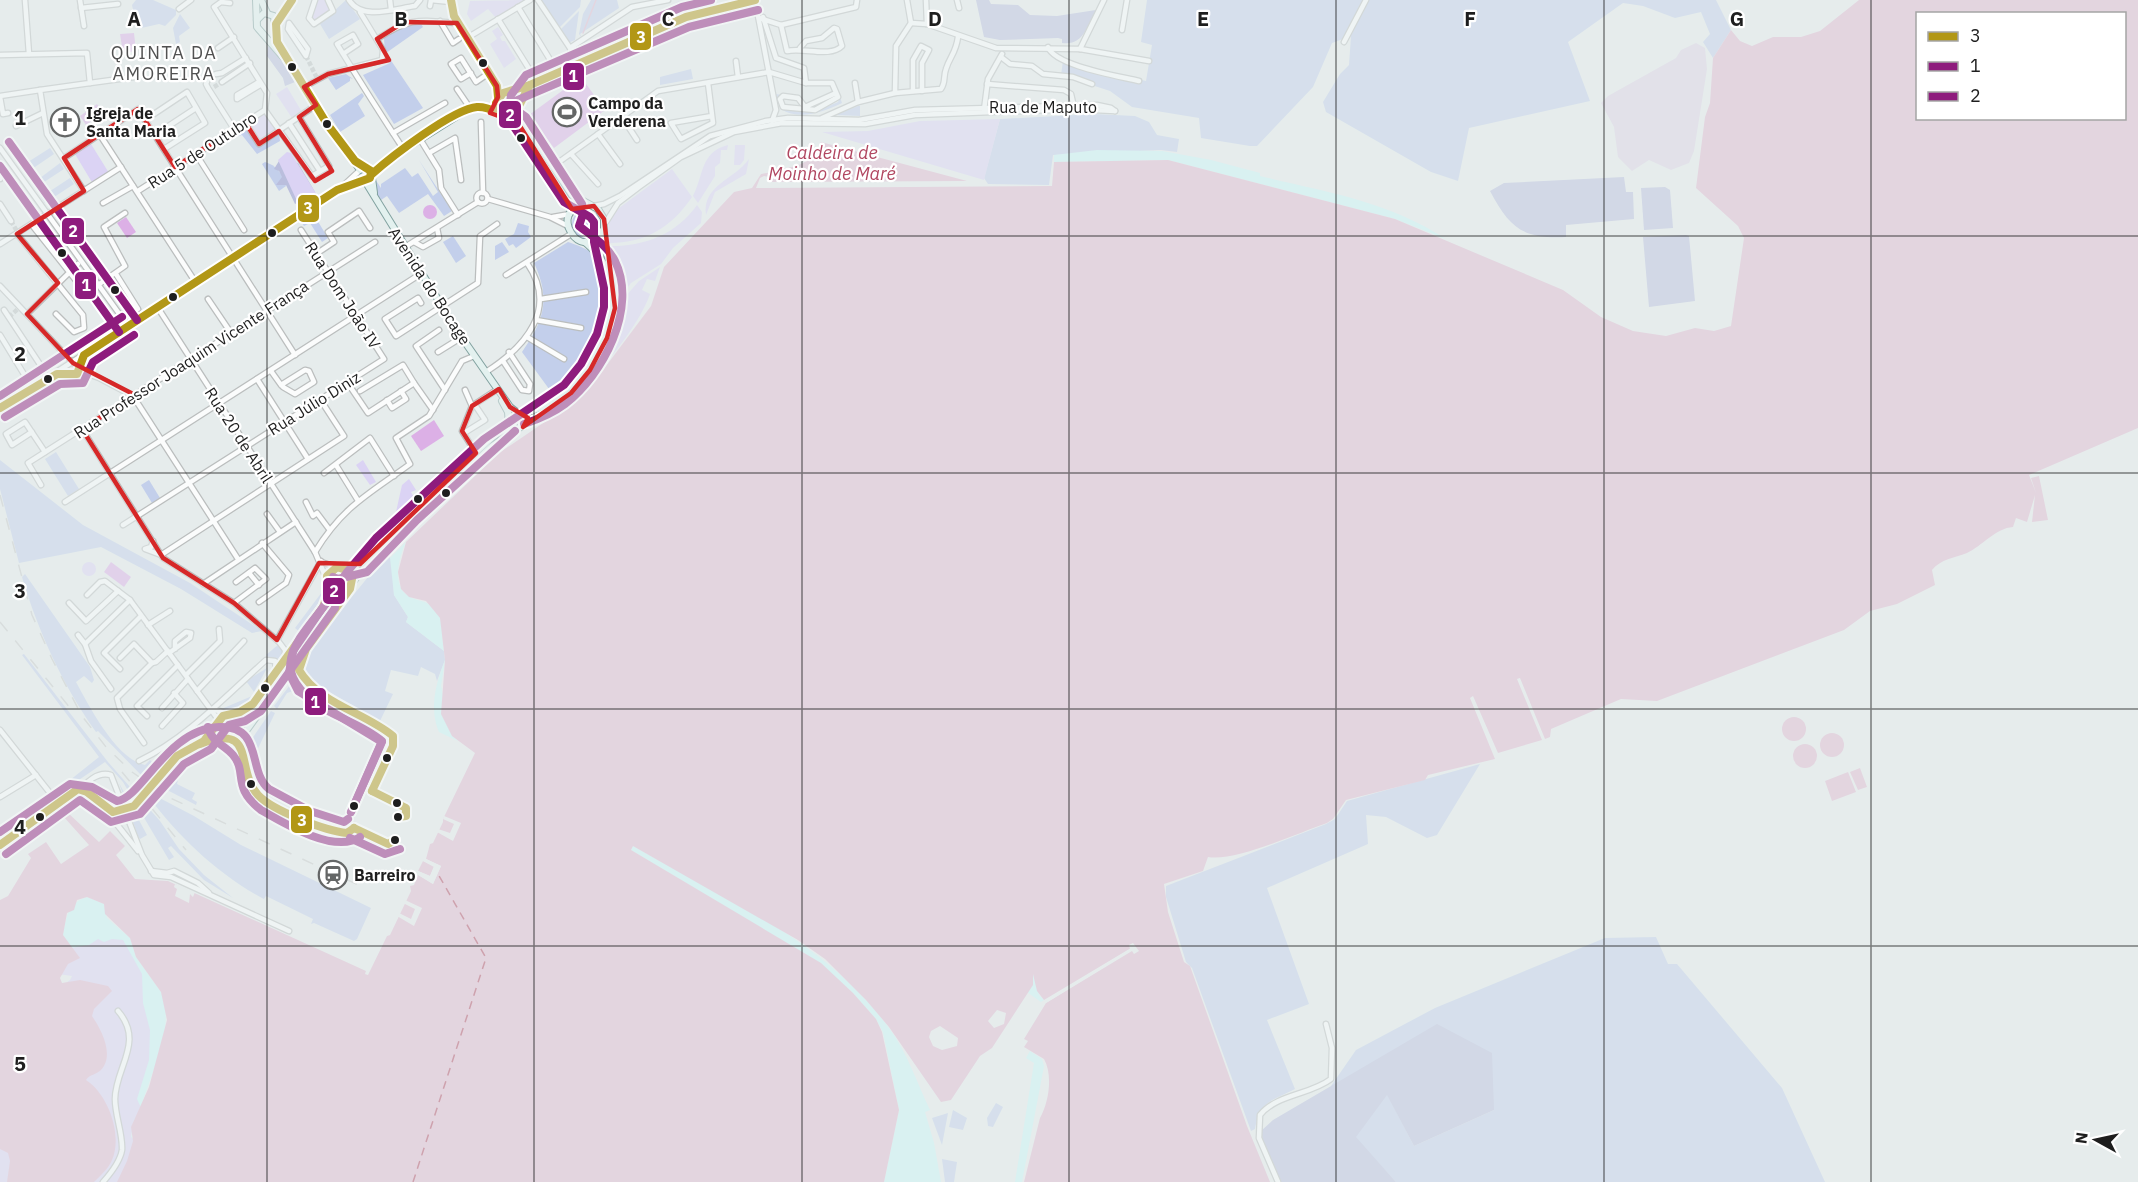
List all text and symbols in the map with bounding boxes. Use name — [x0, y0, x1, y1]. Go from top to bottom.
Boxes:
text: A — [127, 5, 141, 32]
text: B — [394, 5, 408, 32]
text: C — [661, 5, 675, 32]
text: D — [928, 5, 942, 32]
text: E — [1197, 5, 1209, 32]
text: F — [1464, 5, 1476, 32]
text: G — [1730, 5, 1744, 32]
legend — [1916, 12, 2126, 120]
line badge: 3 — [629, 22, 652, 51]
text: 3 — [1970, 24, 1981, 47]
text: 3 — [636, 27, 646, 47]
district label: QUINTA DA AMOREIRA — [111, 41, 217, 85]
text: 1 — [1970, 54, 1981, 77]
unlabelled marker — [477, 57, 489, 69]
unlabelled marker — [286, 61, 298, 73]
line badge: 1 — [562, 62, 585, 91]
text: 1 — [568, 66, 578, 86]
text: 2 — [1970, 84, 1981, 107]
place label: Campo da Verderena — [588, 93, 666, 131]
sports icon: Campo da Verderena — [551, 96, 583, 128]
street label: Rua de Maputo — [989, 97, 1097, 117]
line badge: 2 — [498, 100, 522, 129]
place label: Igreja de Santa Maria — [86, 103, 176, 141]
text: 1 — [14, 104, 26, 131]
text: 2 — [505, 105, 515, 125]
church icon: Igreja de Santa Maria — [49, 106, 81, 138]
street label: Rua 5 de Outubro — [144, 107, 260, 193]
unlabelled marker — [321, 118, 333, 130]
unlabelled marker — [515, 132, 527, 144]
water label: Caldeira de Moinho de Maré — [768, 141, 896, 185]
line badge: 3 — [297, 194, 320, 223]
text: 3 — [303, 198, 313, 218]
line badge: 2 — [61, 217, 85, 245]
text: 2 — [68, 221, 78, 241]
street label: Avenida do Bocage — [384, 223, 476, 349]
unlabelled marker — [266, 227, 278, 239]
street label: Rua Dom João IV — [301, 238, 385, 353]
unlabelled marker — [56, 247, 68, 259]
line badge: 1 — [74, 271, 97, 300]
street label: Rua Professor Joaquim Vicente França — [70, 275, 313, 443]
text: 1 — [81, 275, 91, 295]
unlabelled marker — [109, 284, 121, 296]
unlabelled marker — [167, 291, 179, 303]
text: 2 — [14, 340, 26, 367]
street label: Rua Júlio Diniz — [264, 367, 364, 439]
unlabelled marker — [42, 373, 54, 385]
street label: Rua 20 de Abril — [201, 383, 277, 487]
unlabelled marker — [440, 487, 452, 499]
unlabelled marker — [412, 493, 424, 505]
text: 3 — [14, 577, 26, 604]
line badge: 2 — [322, 577, 346, 605]
text: 2 — [329, 581, 339, 601]
unlabelled marker — [259, 682, 271, 694]
line badge: 1 — [304, 687, 327, 716]
text: 1 — [310, 692, 320, 712]
unlabelled marker — [381, 752, 393, 764]
unlabelled marker — [245, 778, 257, 790]
unlabelled marker — [391, 797, 403, 809]
unlabelled marker — [348, 800, 360, 812]
line badge: 3 — [290, 805, 313, 834]
text: 3 — [297, 810, 307, 830]
unlabelled marker — [34, 811, 46, 823]
unlabelled marker — [392, 811, 404, 823]
text: 4 — [14, 813, 26, 840]
unlabelled marker — [389, 834, 401, 846]
station icon: Barreiro — [317, 859, 349, 891]
place label: Barreiro — [354, 865, 416, 885]
text: 5 — [14, 1050, 26, 1077]
north arrow — [2066, 1110, 2126, 1170]
text: N — [2070, 1131, 2092, 1145]

